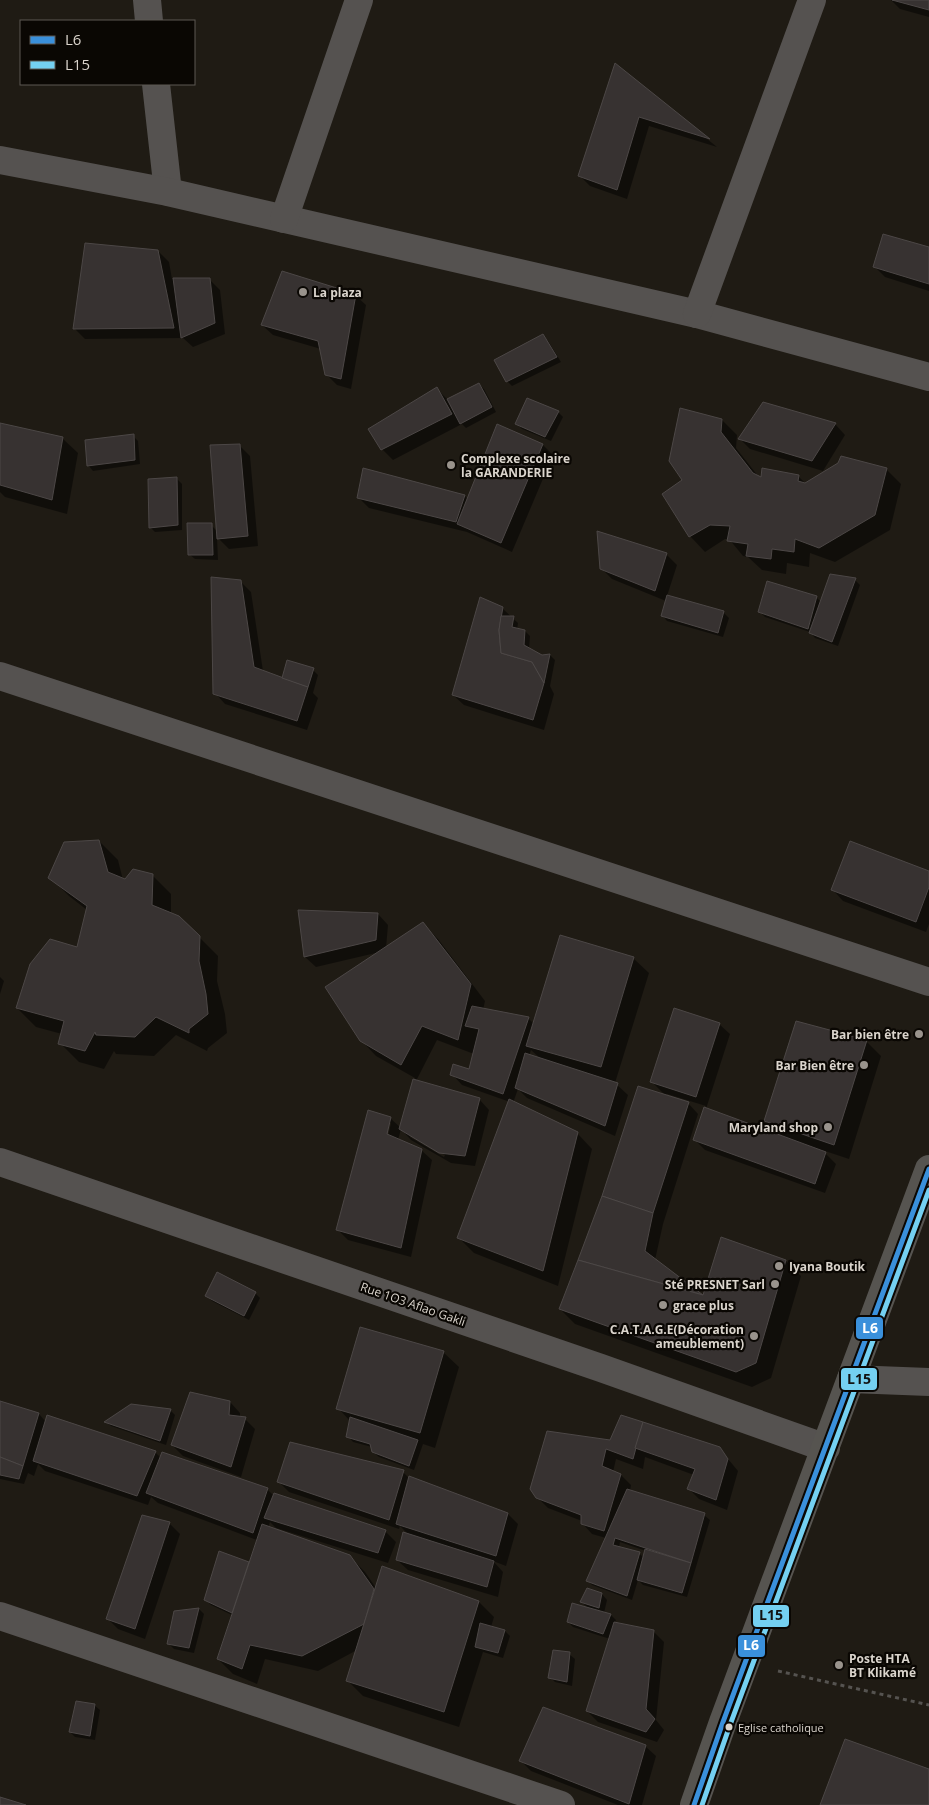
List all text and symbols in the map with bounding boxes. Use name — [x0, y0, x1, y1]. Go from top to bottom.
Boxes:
legend — [20, 20, 195, 85]
text: L6 — [65, 29, 81, 49]
text: L15 — [65, 54, 90, 74]
place label: La plaza — [313, 284, 362, 301]
marker: La plaza — [297, 286, 309, 298]
place label: Complexe scolaire la GARANDERIE — [461, 450, 570, 481]
marker: Complexe scolaire la GARANDERIE — [445, 459, 457, 471]
place label: Bar bien être — [831, 1026, 909, 1043]
marker: Bar bien être — [913, 1028, 925, 1040]
place label: Bar Bien être — [775, 1057, 854, 1074]
marker: Bar Bien être — [858, 1059, 870, 1071]
place label: Maryland shop — [729, 1119, 818, 1136]
marker: Maryland shop — [822, 1121, 834, 1133]
place label: Iyana Boutik — [789, 1258, 866, 1275]
marker: Iyana Boutik — [773, 1260, 785, 1272]
place label: Sté PRESNET Sarl — [665, 1276, 765, 1293]
street label: Rue 1O3 Aflao Gakli — [358, 1278, 468, 1330]
marker: Sté PRESNET Sarl — [769, 1278, 781, 1290]
place label: grace plus — [673, 1297, 734, 1314]
marker: grace plus — [657, 1299, 669, 1311]
line badge: L6 — [855, 1316, 884, 1340]
text: L6 — [862, 1318, 878, 1337]
place label: C.A.T.A.G.E(Décoration ameublement) — [610, 1321, 744, 1352]
marker: C.A.T.A.G.E(Décoration ameublement) — [748, 1330, 760, 1342]
line badge: L15 — [840, 1367, 878, 1391]
text: L15 — [847, 1369, 871, 1388]
line badge: L15 — [752, 1604, 790, 1628]
text: L15 — [759, 1605, 783, 1624]
line badge: L6 — [737, 1634, 766, 1658]
text: L6 — [743, 1635, 759, 1654]
place label: Poste HTA BT Klikamé — [849, 1650, 916, 1681]
marker: Poste HTA BT Klikamé — [833, 1659, 845, 1671]
place label: Eglise catholique — [738, 1720, 824, 1735]
marker: Eglise catholique — [724, 1722, 734, 1732]

